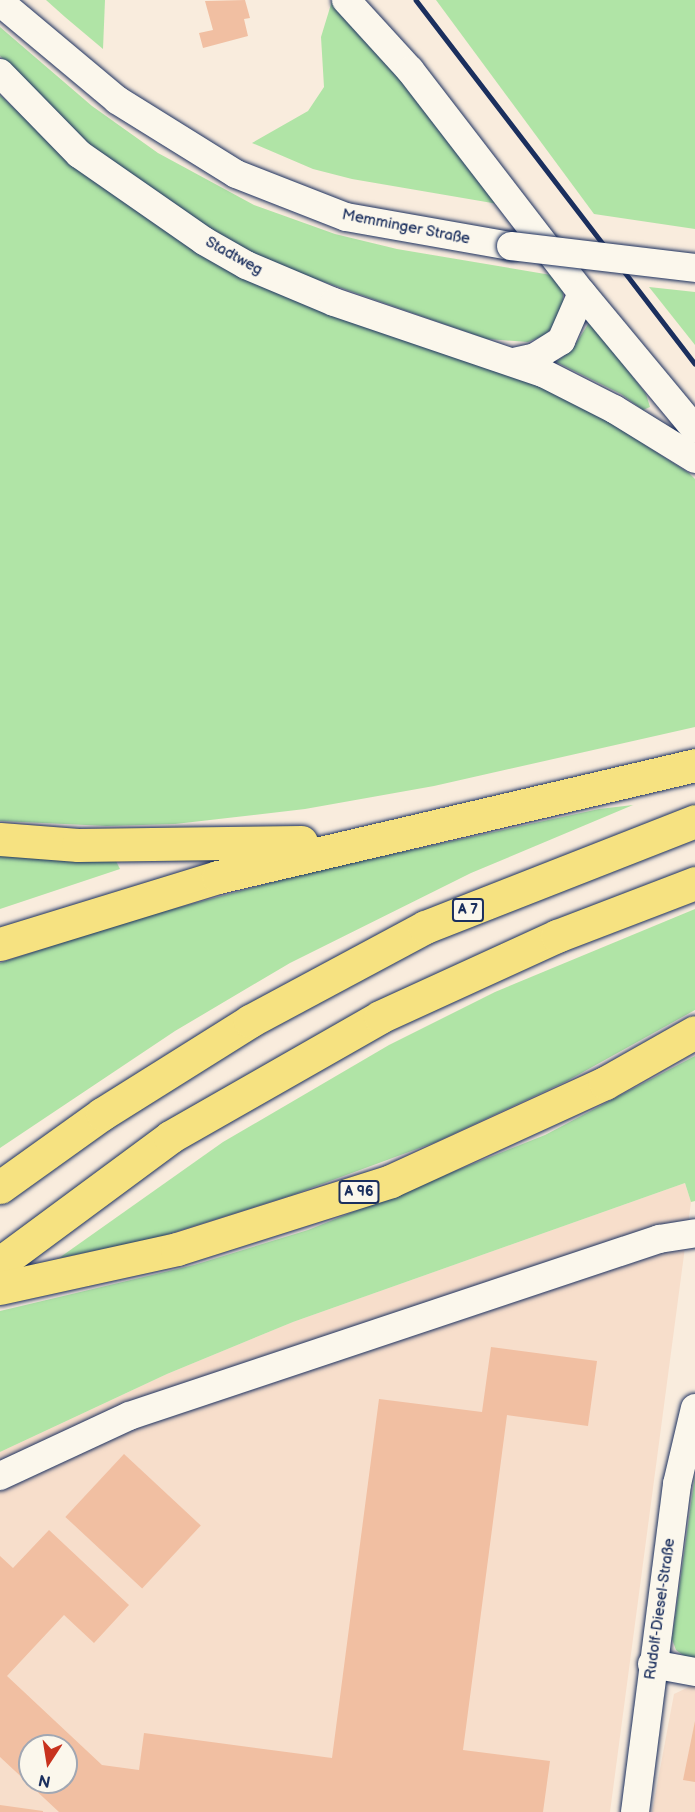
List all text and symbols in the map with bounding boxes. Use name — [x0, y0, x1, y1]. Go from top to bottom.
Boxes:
street label: Memminger Straße — [340, 206, 472, 248]
street label: Stadtweg — [202, 233, 266, 279]
road number: A 7 — [452, 899, 484, 921]
road number: A 96 — [338, 1181, 380, 1203]
street label: Rudolf-Diesel-Straße — [641, 1537, 679, 1681]
north arrow — [18, 1734, 78, 1794]
text: N — [37, 1770, 52, 1791]

